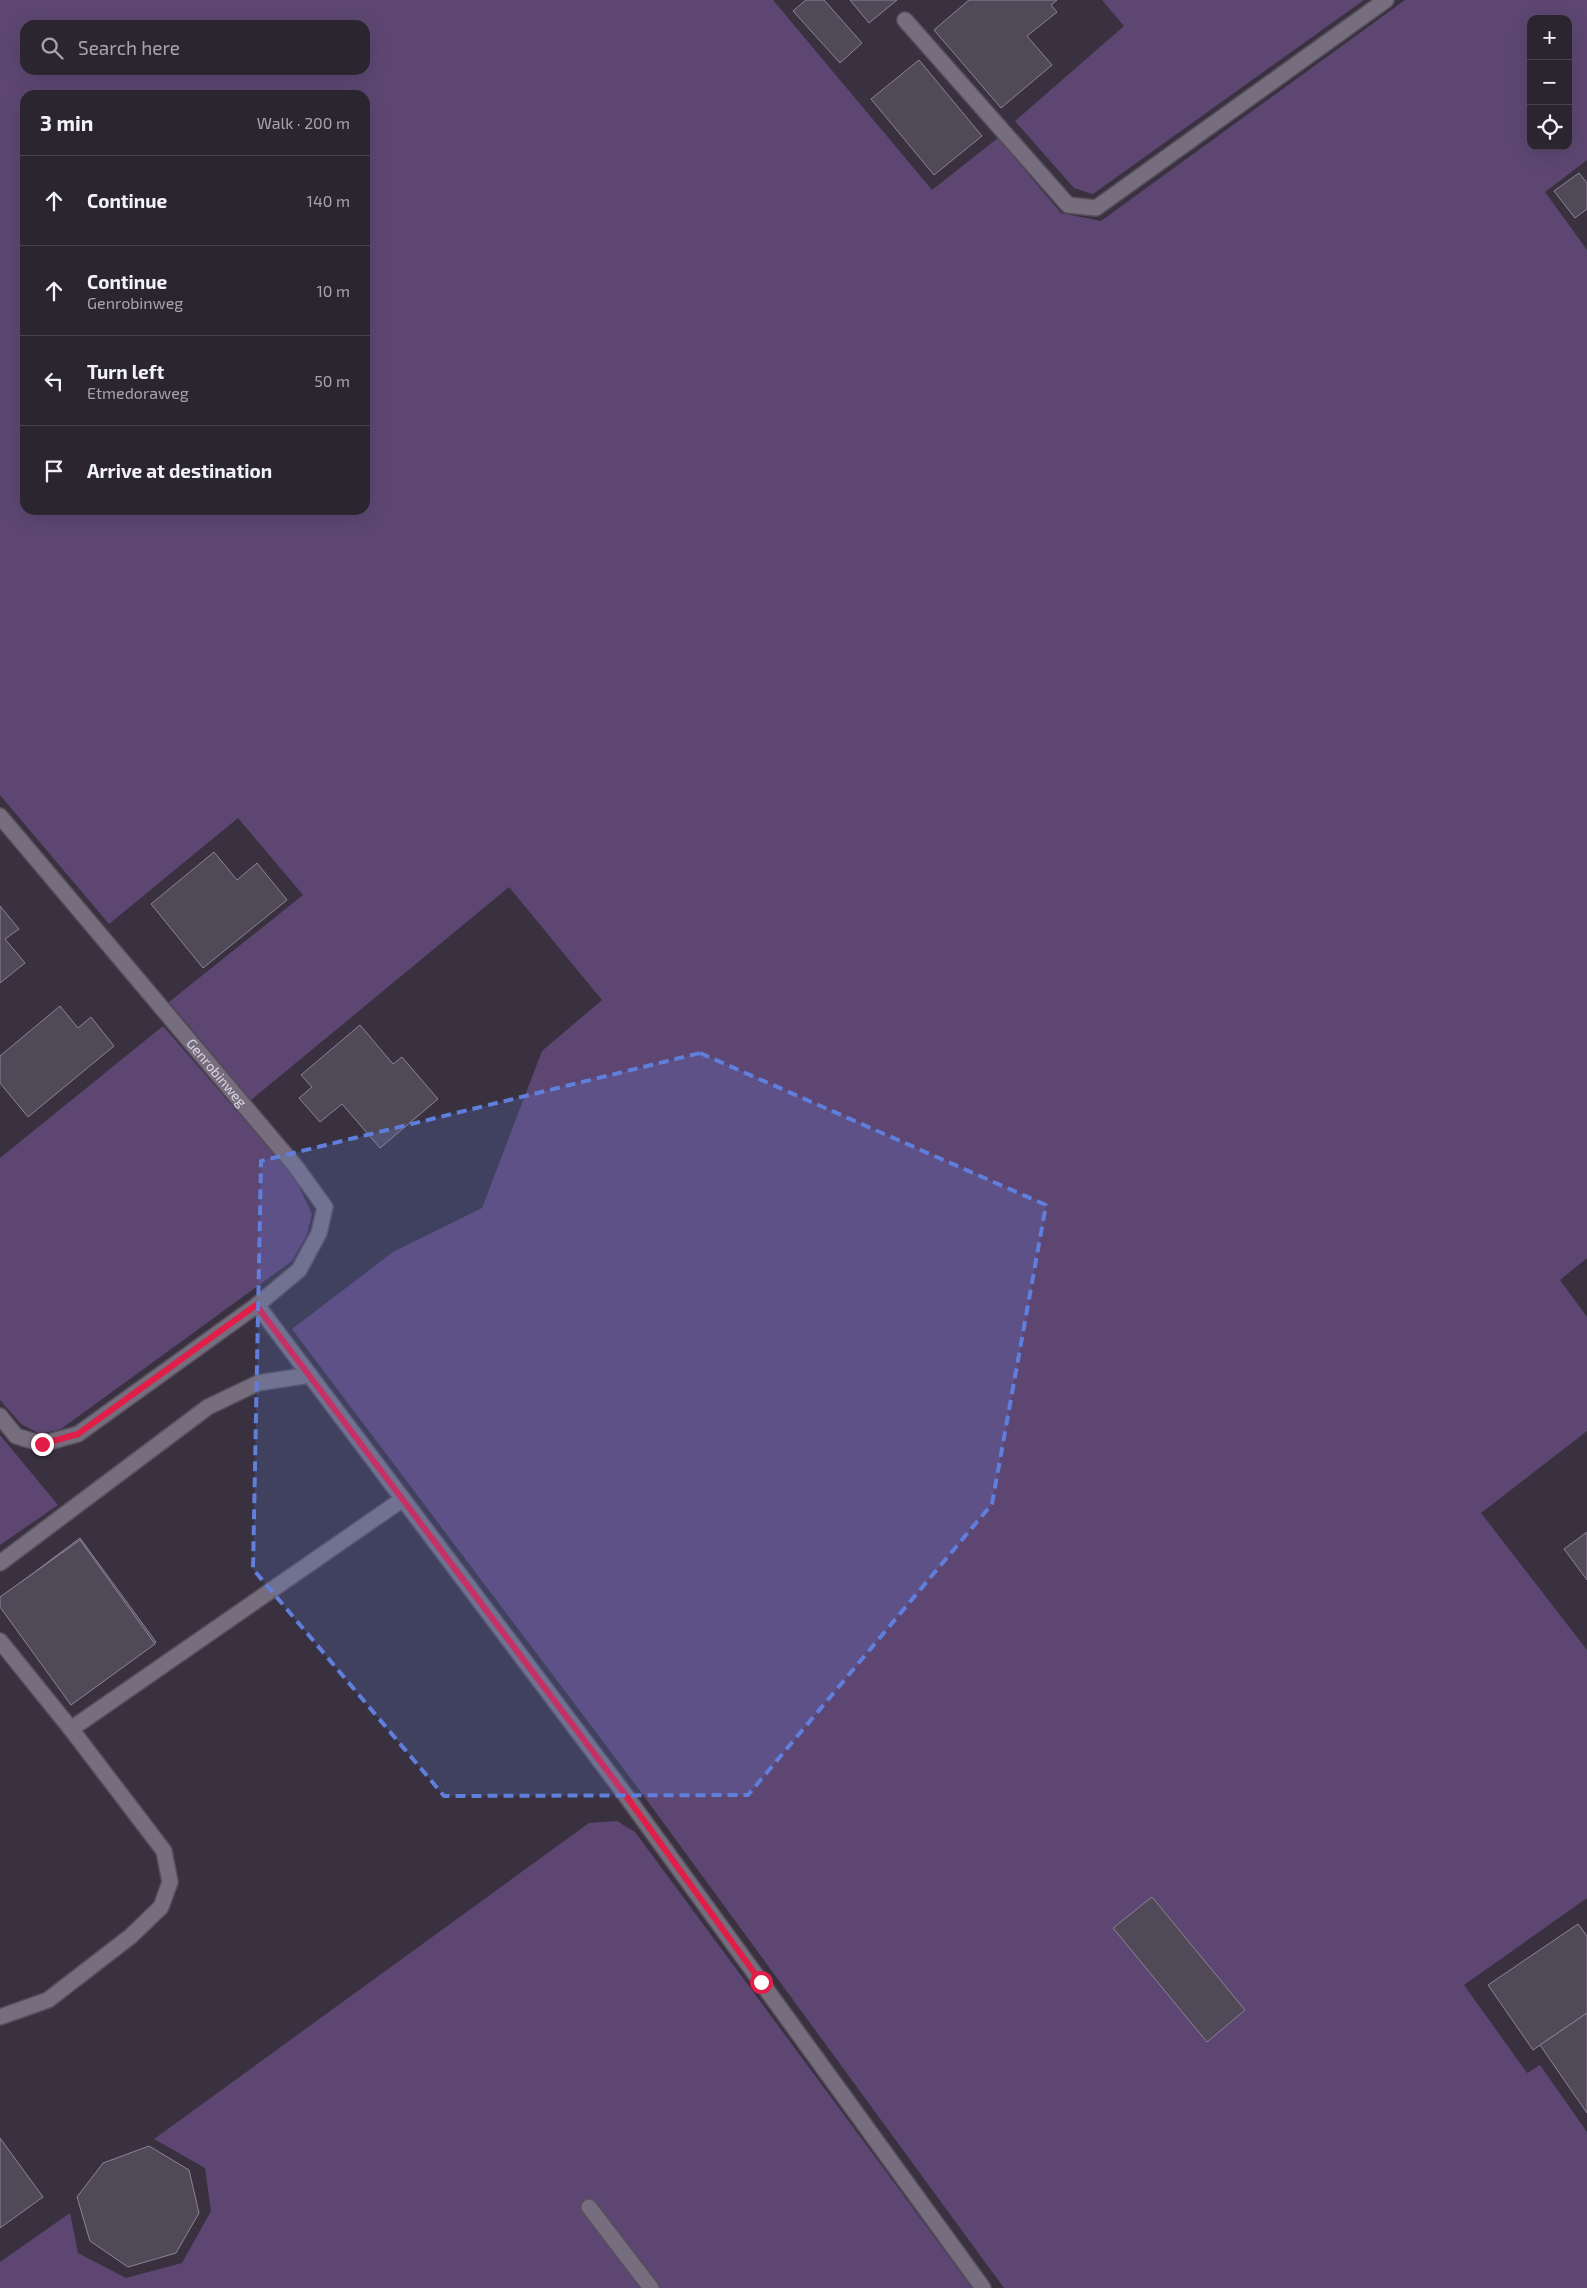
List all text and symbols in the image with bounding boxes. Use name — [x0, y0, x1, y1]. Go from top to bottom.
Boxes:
map controls — [1527, 15, 1572, 150]
button: + — [1527, 15, 1572, 60]
search box — [20, 20, 370, 75]
icon: search — [38, 34, 66, 62]
text: Search here — [78, 36, 180, 59]
button: − — [1527, 60, 1572, 105]
button: locate — [1527, 105, 1572, 150]
text: 3 min — [40, 110, 93, 135]
text: Walk · 200 m — [257, 113, 350, 132]
icon: ahead — [40, 187, 68, 215]
text: Continue — [87, 189, 167, 212]
text: 140 m — [307, 191, 350, 210]
text: Continue — [87, 270, 167, 293]
icon: ahead — [40, 277, 68, 305]
text: 10 m — [316, 281, 350, 300]
text: Genrobinweg — [87, 293, 183, 312]
text: Turn left — [87, 360, 164, 383]
icon: left — [40, 367, 68, 395]
text: 50 m — [314, 371, 350, 390]
text: Etmedoraweg — [87, 383, 189, 402]
icon: arrive — [40, 457, 68, 485]
text: Arrive at destination — [87, 459, 272, 482]
street label: Genrobinweg — [183, 1035, 251, 1110]
route end — [31, 1433, 54, 1456]
route start — [750, 1971, 773, 1994]

